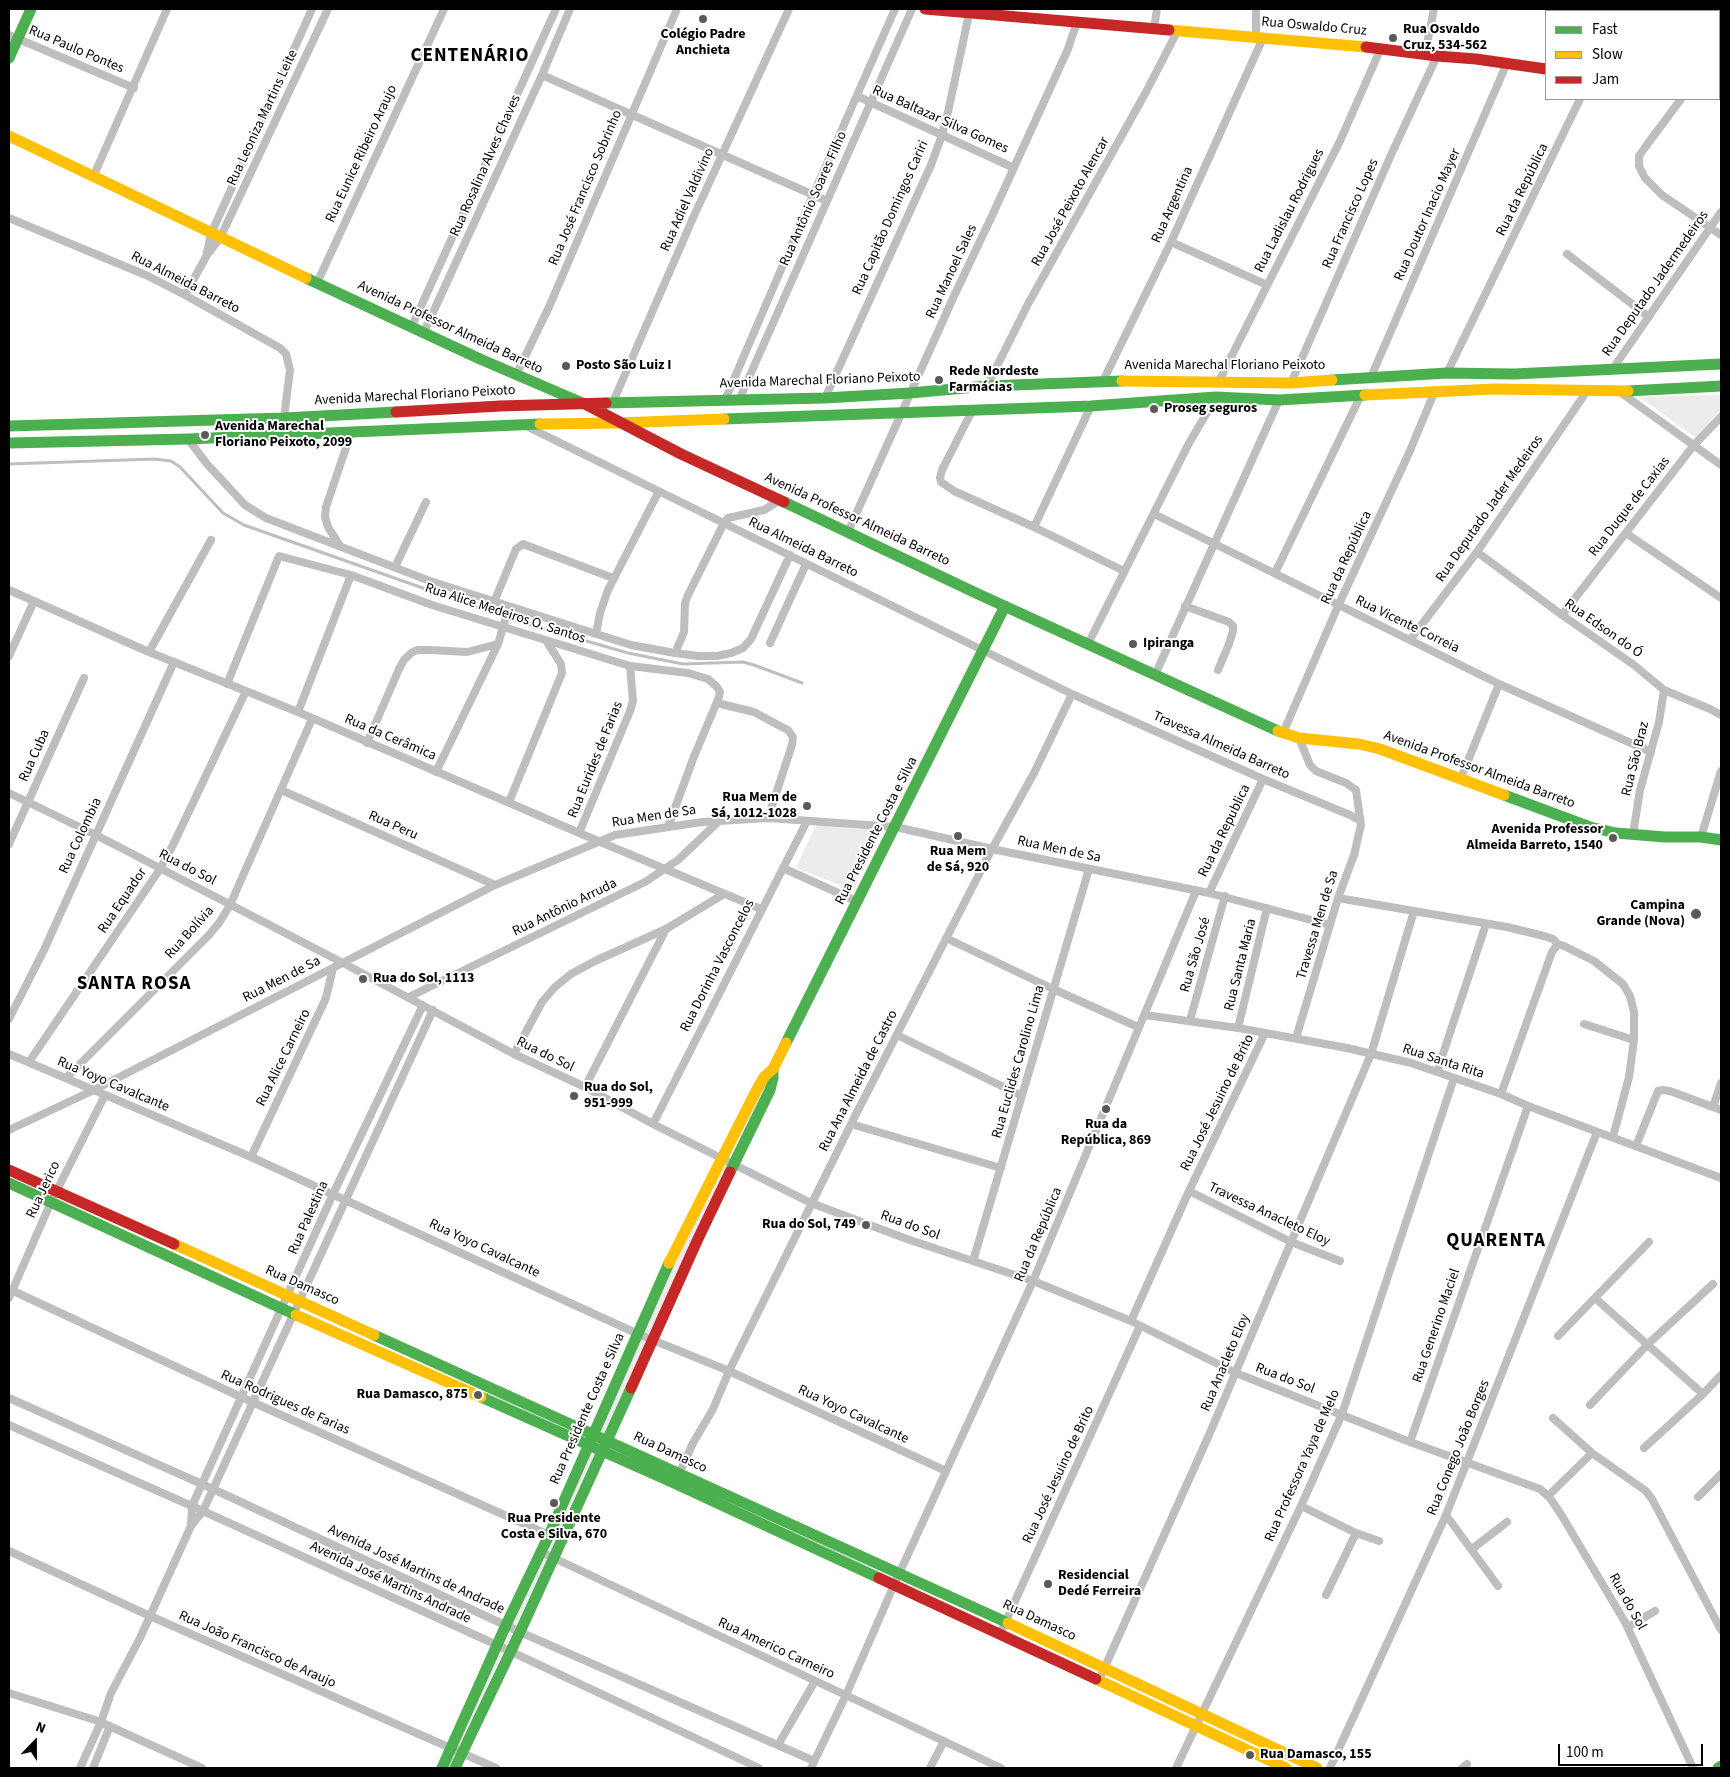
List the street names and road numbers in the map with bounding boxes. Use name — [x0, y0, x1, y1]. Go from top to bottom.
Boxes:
street label: Rua Oswaldo Cruz — [1261, 14, 1367, 40]
street label: Rua Paulo Pontes — [26, 22, 126, 78]
street label: Rua Leoniza Martins Leite — [224, 47, 302, 189]
street label: Rua Baltazar Silva Gomes — [869, 82, 1011, 158]
street label: Rua Eunice Ribeiro Araujo — [323, 83, 401, 225]
street label: Rua Rosalina Alves Chaves — [447, 92, 525, 240]
street label: Rua José Francisco Sobrinho — [546, 108, 626, 268]
street label: Rua Antônio Soares Filho — [777, 129, 851, 269]
street label: Rua José Peixoto Alencar — [1028, 134, 1114, 270]
street label: Rua Capitão Domingos Cariri — [849, 138, 933, 298]
street label: Rua da República — [1493, 141, 1553, 239]
street label: Rua Adiel Valdivino — [658, 146, 718, 254]
street label: Rua Ladislau Rodrigues — [1252, 146, 1328, 276]
street label: Rua Doutor Inacio Mayer — [1391, 146, 1465, 284]
street label: Rua Francisco Lopes — [1319, 157, 1383, 271]
street label: Rua Argentina — [1149, 164, 1197, 246]
street label: Rua Deputado Jadermedeiros — [1599, 208, 1713, 360]
street label: Rua Manoel Sales — [923, 222, 981, 322]
street label: Rua Almeida Barreto — [128, 248, 242, 318]
street label: Avenida Professor Almeida Barreto — [355, 278, 545, 378]
street label: Avenida Marechal Floriano Peixoto — [1125, 358, 1325, 374]
street label: Avenida Marechal Floriano Peixoto — [719, 369, 921, 393]
street label: Avenida Marechal Floriano Peixoto — [314, 382, 516, 410]
street label: Rua Deputado Jader Medeiros — [1433, 432, 1547, 586]
street label: Rua Duque de Caxias — [1586, 454, 1674, 560]
street label: Avenida Professor Almeida Barreto — [762, 470, 952, 570]
street label: Rua da República — [1318, 509, 1376, 607]
street label: Rua Almeida Barreto — [745, 514, 861, 582]
street label: Rua Alice Medeiros O. Santos — [423, 580, 587, 648]
street label: Rua Vicente Correia — [1352, 593, 1462, 657]
street label: Rua Edson do Ó — [1561, 596, 1645, 662]
street label: Rua Eurides de Farias — [565, 699, 627, 821]
street label: Travessa Almeida Barreto — [1150, 708, 1292, 784]
street label: Rua da Cerâmica — [342, 711, 438, 765]
street label: Rua São Braz — [1619, 720, 1653, 798]
street label: Rua Cuba — [16, 727, 54, 785]
street label: Avenida Professor Almeida Barreto — [1381, 728, 1577, 812]
street label: Rua Presidente Costa e Silva — [832, 754, 922, 908]
street label: Rua da Republica — [1195, 782, 1255, 880]
street label: Rua Colombia — [56, 795, 106, 877]
street label: Rua Men de Sa — [611, 802, 697, 832]
street label: Rua Peru — [366, 808, 420, 844]
street label: Rua Men de Sa — [1016, 833, 1102, 867]
street label: Rua do Sol — [155, 846, 219, 890]
street label: Rua Equador — [95, 865, 151, 937]
street label: Travessa Men de Sa — [1293, 868, 1343, 982]
street label: Rua Antônio Arruda — [510, 875, 620, 941]
street label: Rua Dorinha Vasconcelos — [677, 897, 759, 1035]
street label: Rua Bolívia — [162, 903, 218, 963]
street label: Rua São José — [1177, 915, 1215, 995]
street label: Rua Santa Maria — [1221, 917, 1261, 1013]
street label: Rua Men de Sa — [240, 953, 324, 1007]
street label: Rua Euclides Carolino Lima — [989, 983, 1049, 1141]
street label: Rua Alice Carneiro — [253, 1007, 315, 1109]
street label: Rua Ana Almeida de Castro — [816, 1007, 902, 1155]
street label: Rua José Jesuino de Brito — [1178, 1032, 1258, 1174]
street label: Rua do Sol — [513, 1034, 577, 1076]
street label: Rua Santa Rita — [1400, 1041, 1486, 1083]
street label: Rua Yoyo Cavalcante — [54, 1054, 172, 1116]
street label: Rua Jerico — [23, 1159, 65, 1221]
street label: Rua Palestina — [285, 1179, 333, 1257]
street label: Travessa Anacleto Eloy — [1205, 1179, 1333, 1251]
street label: Rua da República — [1011, 1185, 1067, 1285]
street label: Rua do Sol — [878, 1207, 942, 1245]
street label: Rua Yoyo Cavalcante — [426, 1216, 542, 1282]
street label: Rua Damasco — [262, 1262, 342, 1310]
street label: Rua Generino Maciel — [1410, 1267, 1464, 1385]
street label: Rua Anacleto Eloy — [1198, 1312, 1254, 1414]
street label: Rua Presidente Costa e Silva — [547, 1331, 629, 1487]
street label: Rua do Sol — [1253, 1360, 1317, 1398]
street label: Rua Rodrigues de Farias — [218, 1367, 352, 1439]
street label: Rua Conego João Borges — [1424, 1378, 1494, 1518]
street label: Rua Yoyo Cavalcante — [795, 1382, 911, 1448]
street label: Rua Professora Yaya de Melo — [1262, 1387, 1344, 1545]
street label: Rua José Jesuino de Brito — [1020, 1403, 1098, 1547]
street label: Rua Damasco — [631, 1429, 709, 1477]
street label: Avenida José Martins de Andrade — [325, 1522, 507, 1618]
street label: Avenida José Martins Andrade — [307, 1538, 473, 1628]
street label: Rua do Sol — [1605, 1571, 1649, 1633]
street label: Rua Damasco — [1000, 1597, 1078, 1645]
street label: Rua João Francisco de Araujo — [176, 1608, 338, 1692]
street label: Rua Americo Carneiro — [715, 1615, 837, 1683]

